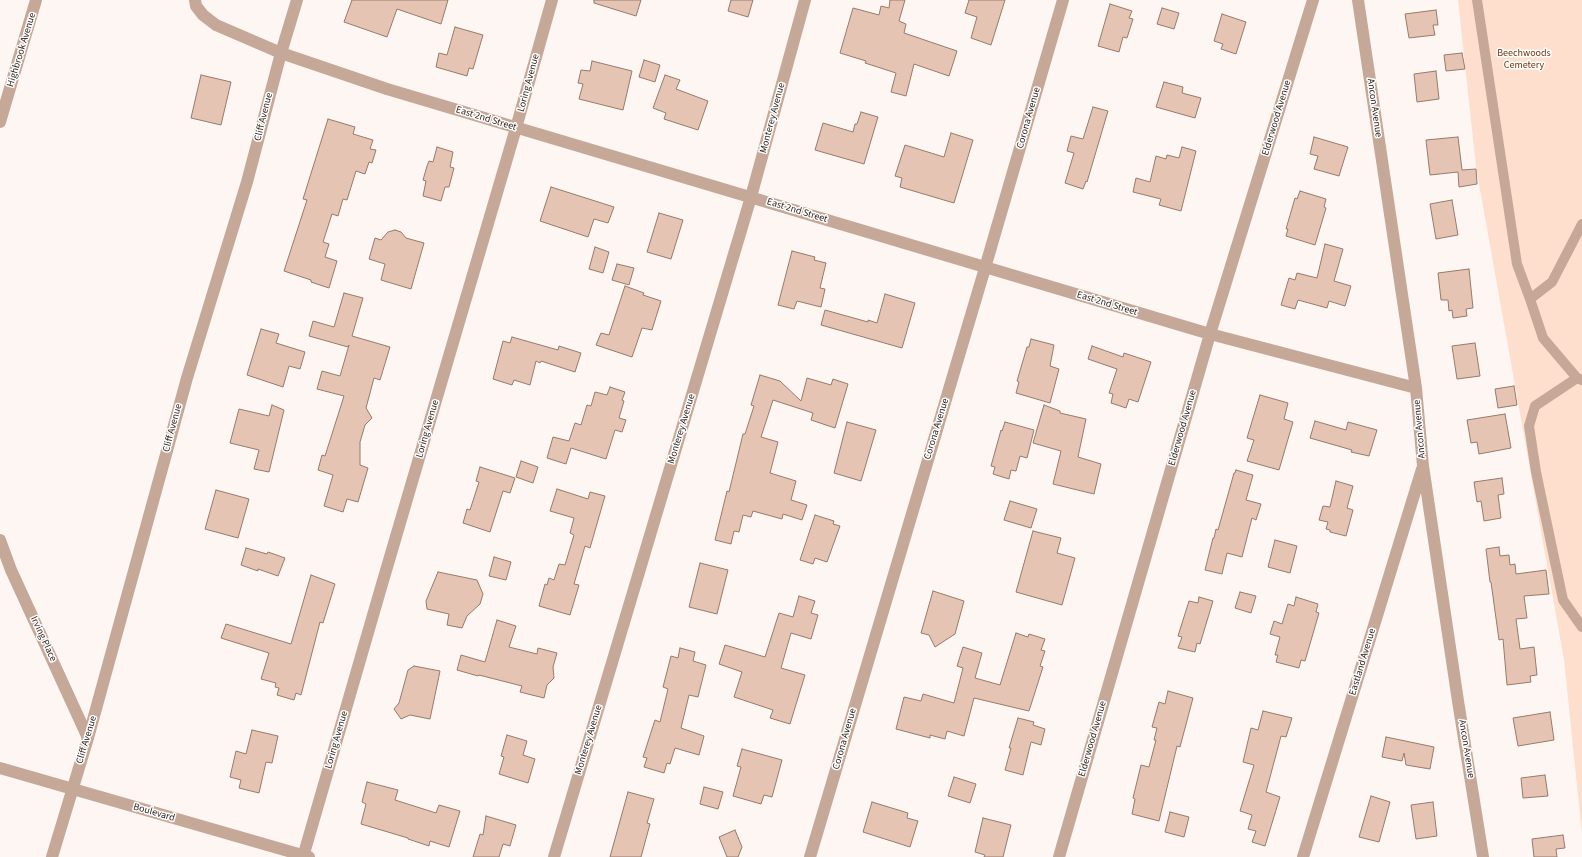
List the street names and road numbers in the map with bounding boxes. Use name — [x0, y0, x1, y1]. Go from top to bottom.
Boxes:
street label: Highbrook Avenue — [5, 11, 39, 89]
street label: Loring Avenue — [516, 53, 542, 113]
street label: Ancon Avenue — [1364, 78, 1384, 138]
street label: Elderwood Avenue — [1260, 79, 1294, 157]
street label: Monterey Avenue — [758, 82, 788, 154]
street label: Corona Avenue — [1015, 86, 1043, 150]
street label: Cliff Avenue — [252, 92, 276, 142]
street label: East 2nd Street — [454, 104, 518, 134]
street label: East 2nd Street — [765, 196, 829, 226]
street label: East 2nd Street — [1075, 289, 1139, 319]
street label: Elderwood Avenue — [1166, 389, 1200, 467]
street label: Monterey Avenue — [666, 393, 698, 465]
street label: Corona Avenue — [922, 397, 952, 461]
street label: Loring Avenue — [414, 399, 442, 459]
street label: Ancon Avenue — [1411, 399, 1429, 459]
street label: Cliff Avenue — [161, 403, 185, 453]
street label: Irving Place — [27, 614, 59, 664]
street label: Eastland Avenue — [1347, 627, 1379, 697]
street label: Elderwood Avenue — [1076, 700, 1110, 778]
street label: Monterey Avenue — [573, 704, 605, 776]
street label: Corona Avenue — [831, 707, 859, 771]
street label: Loring Avenue — [323, 710, 351, 770]
street label: Cliff Avenue — [74, 715, 100, 765]
street label: Ancon Avenue — [1455, 719, 1477, 779]
street label: Boulevard — [132, 801, 176, 825]

